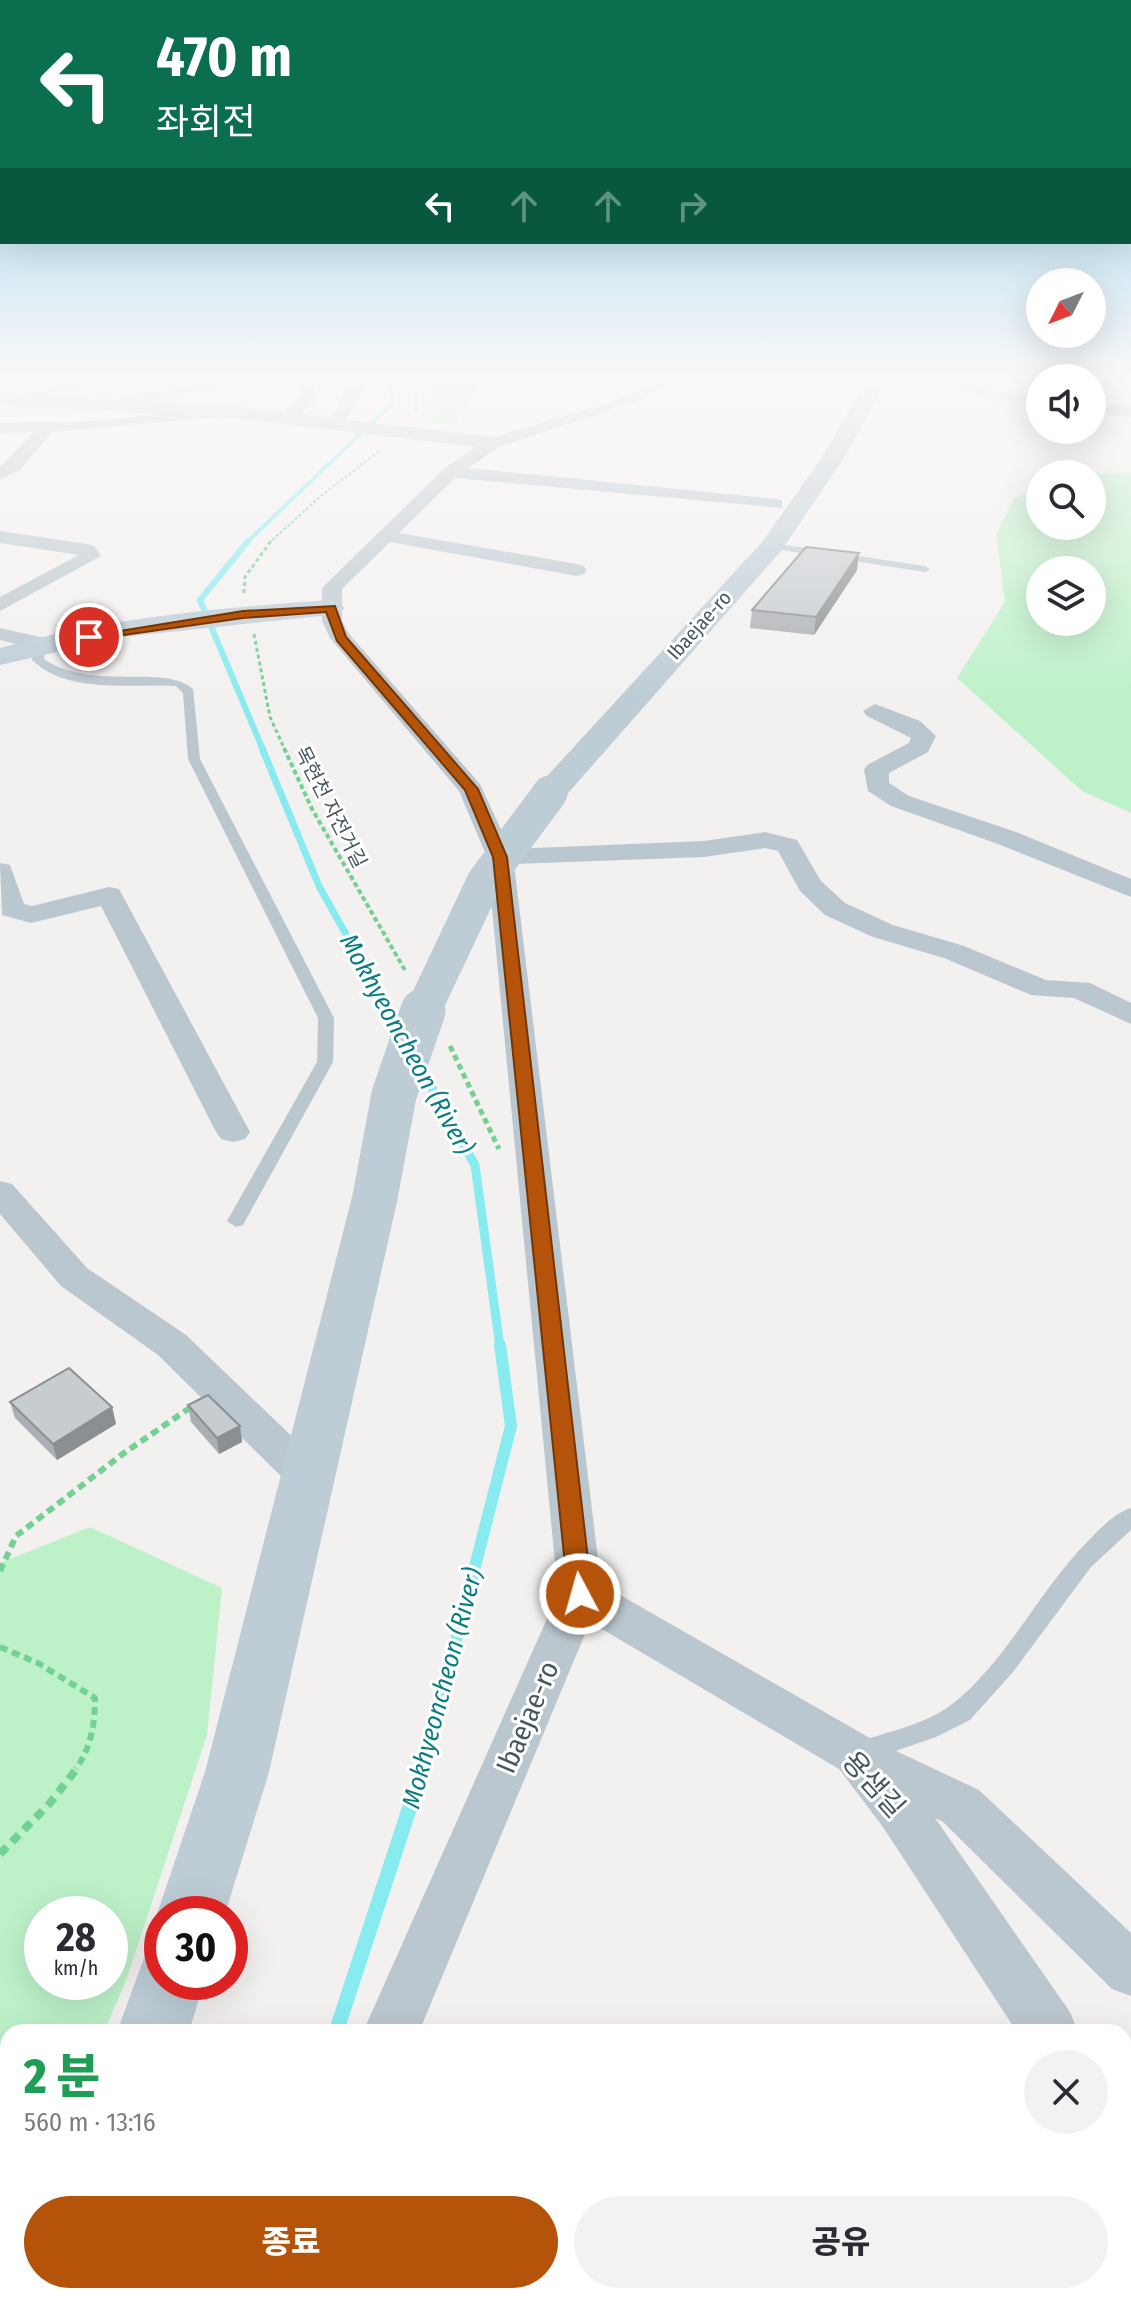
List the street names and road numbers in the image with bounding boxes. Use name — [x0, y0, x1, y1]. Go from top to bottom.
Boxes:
street label: Ibaejae-ro — [662, 586, 736, 664]
street label: 목현천 자전거길 — [290, 742, 372, 872]
street label: Ibaejae-ro — [489, 1656, 566, 1778]
street label: 용샘길 — [836, 1745, 912, 1824]

